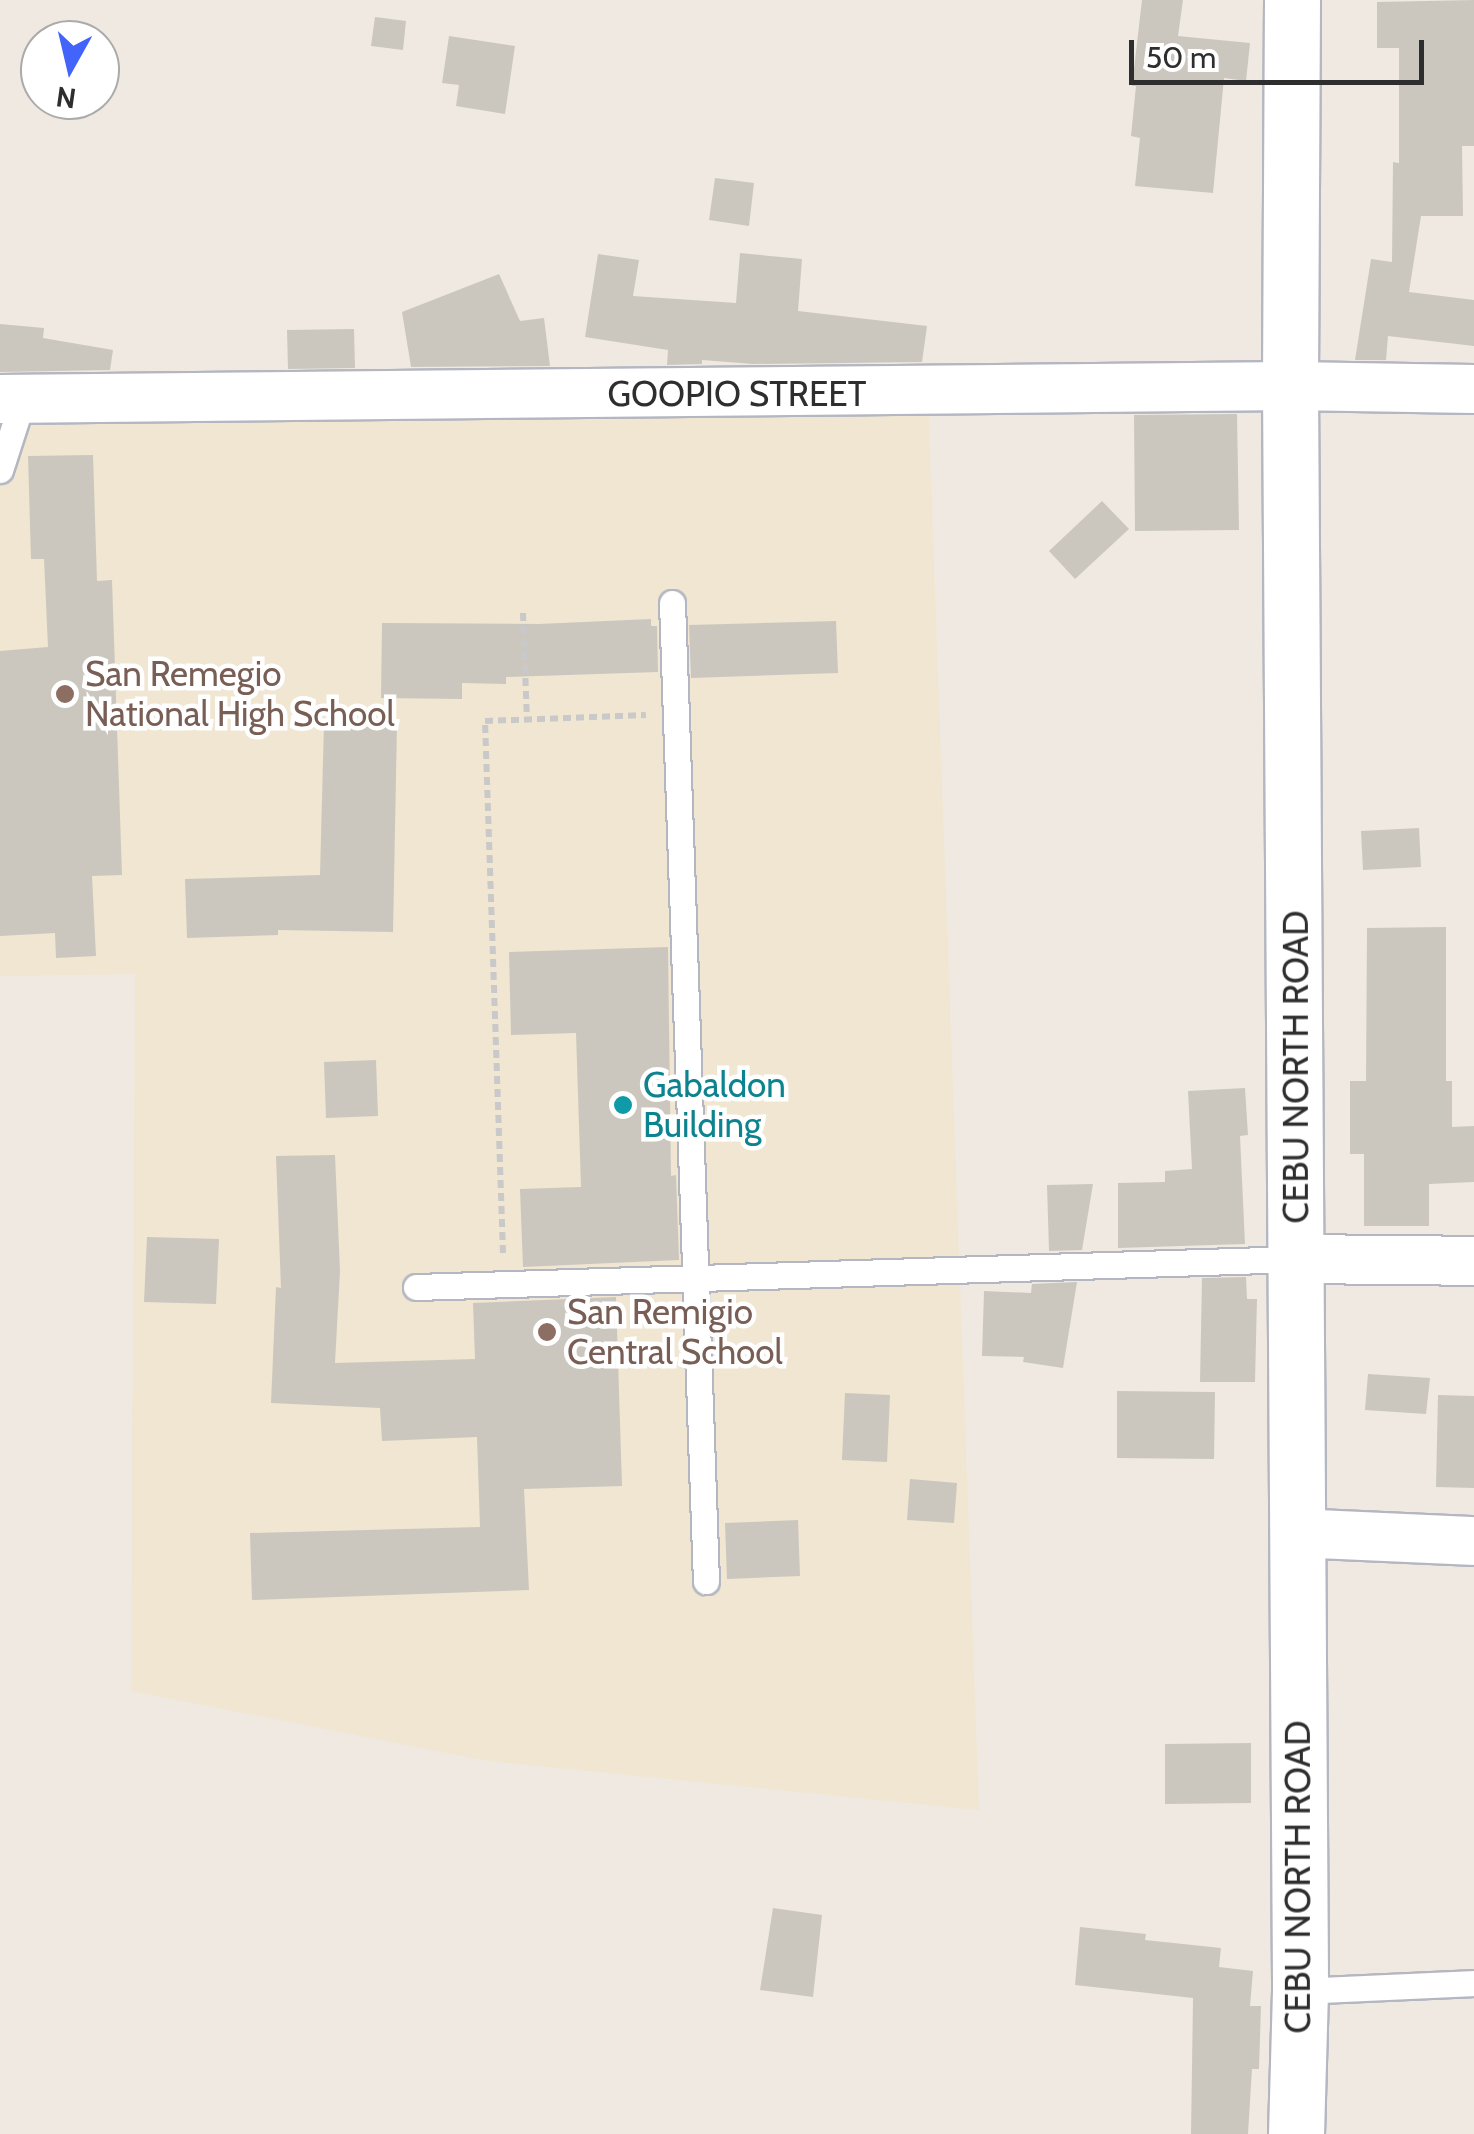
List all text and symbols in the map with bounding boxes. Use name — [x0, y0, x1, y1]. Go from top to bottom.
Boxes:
north arrow — [20, 20, 120, 120]
scale bar — [1134, 20, 1429, 82]
text: 50 m — [1146, 39, 1216, 76]
text: N — [54, 80, 78, 116]
street label: GOOPIO STREET — [608, 373, 866, 415]
place label: San Remegio National High School — [85, 653, 395, 735]
marker: San Remegio National High School — [54, 683, 76, 705]
street label: CEBU NORTH ROAD — [1275, 910, 1317, 1224]
place label: Gabaldon Building — [643, 1064, 786, 1146]
marker: Gabaldon Building — [612, 1094, 634, 1116]
place label: San Remigio Central School — [567, 1291, 783, 1373]
marker: San Remigio Central School — [536, 1321, 558, 1343]
street label: CEBU NORTH ROAD — [1277, 1720, 1319, 2034]

